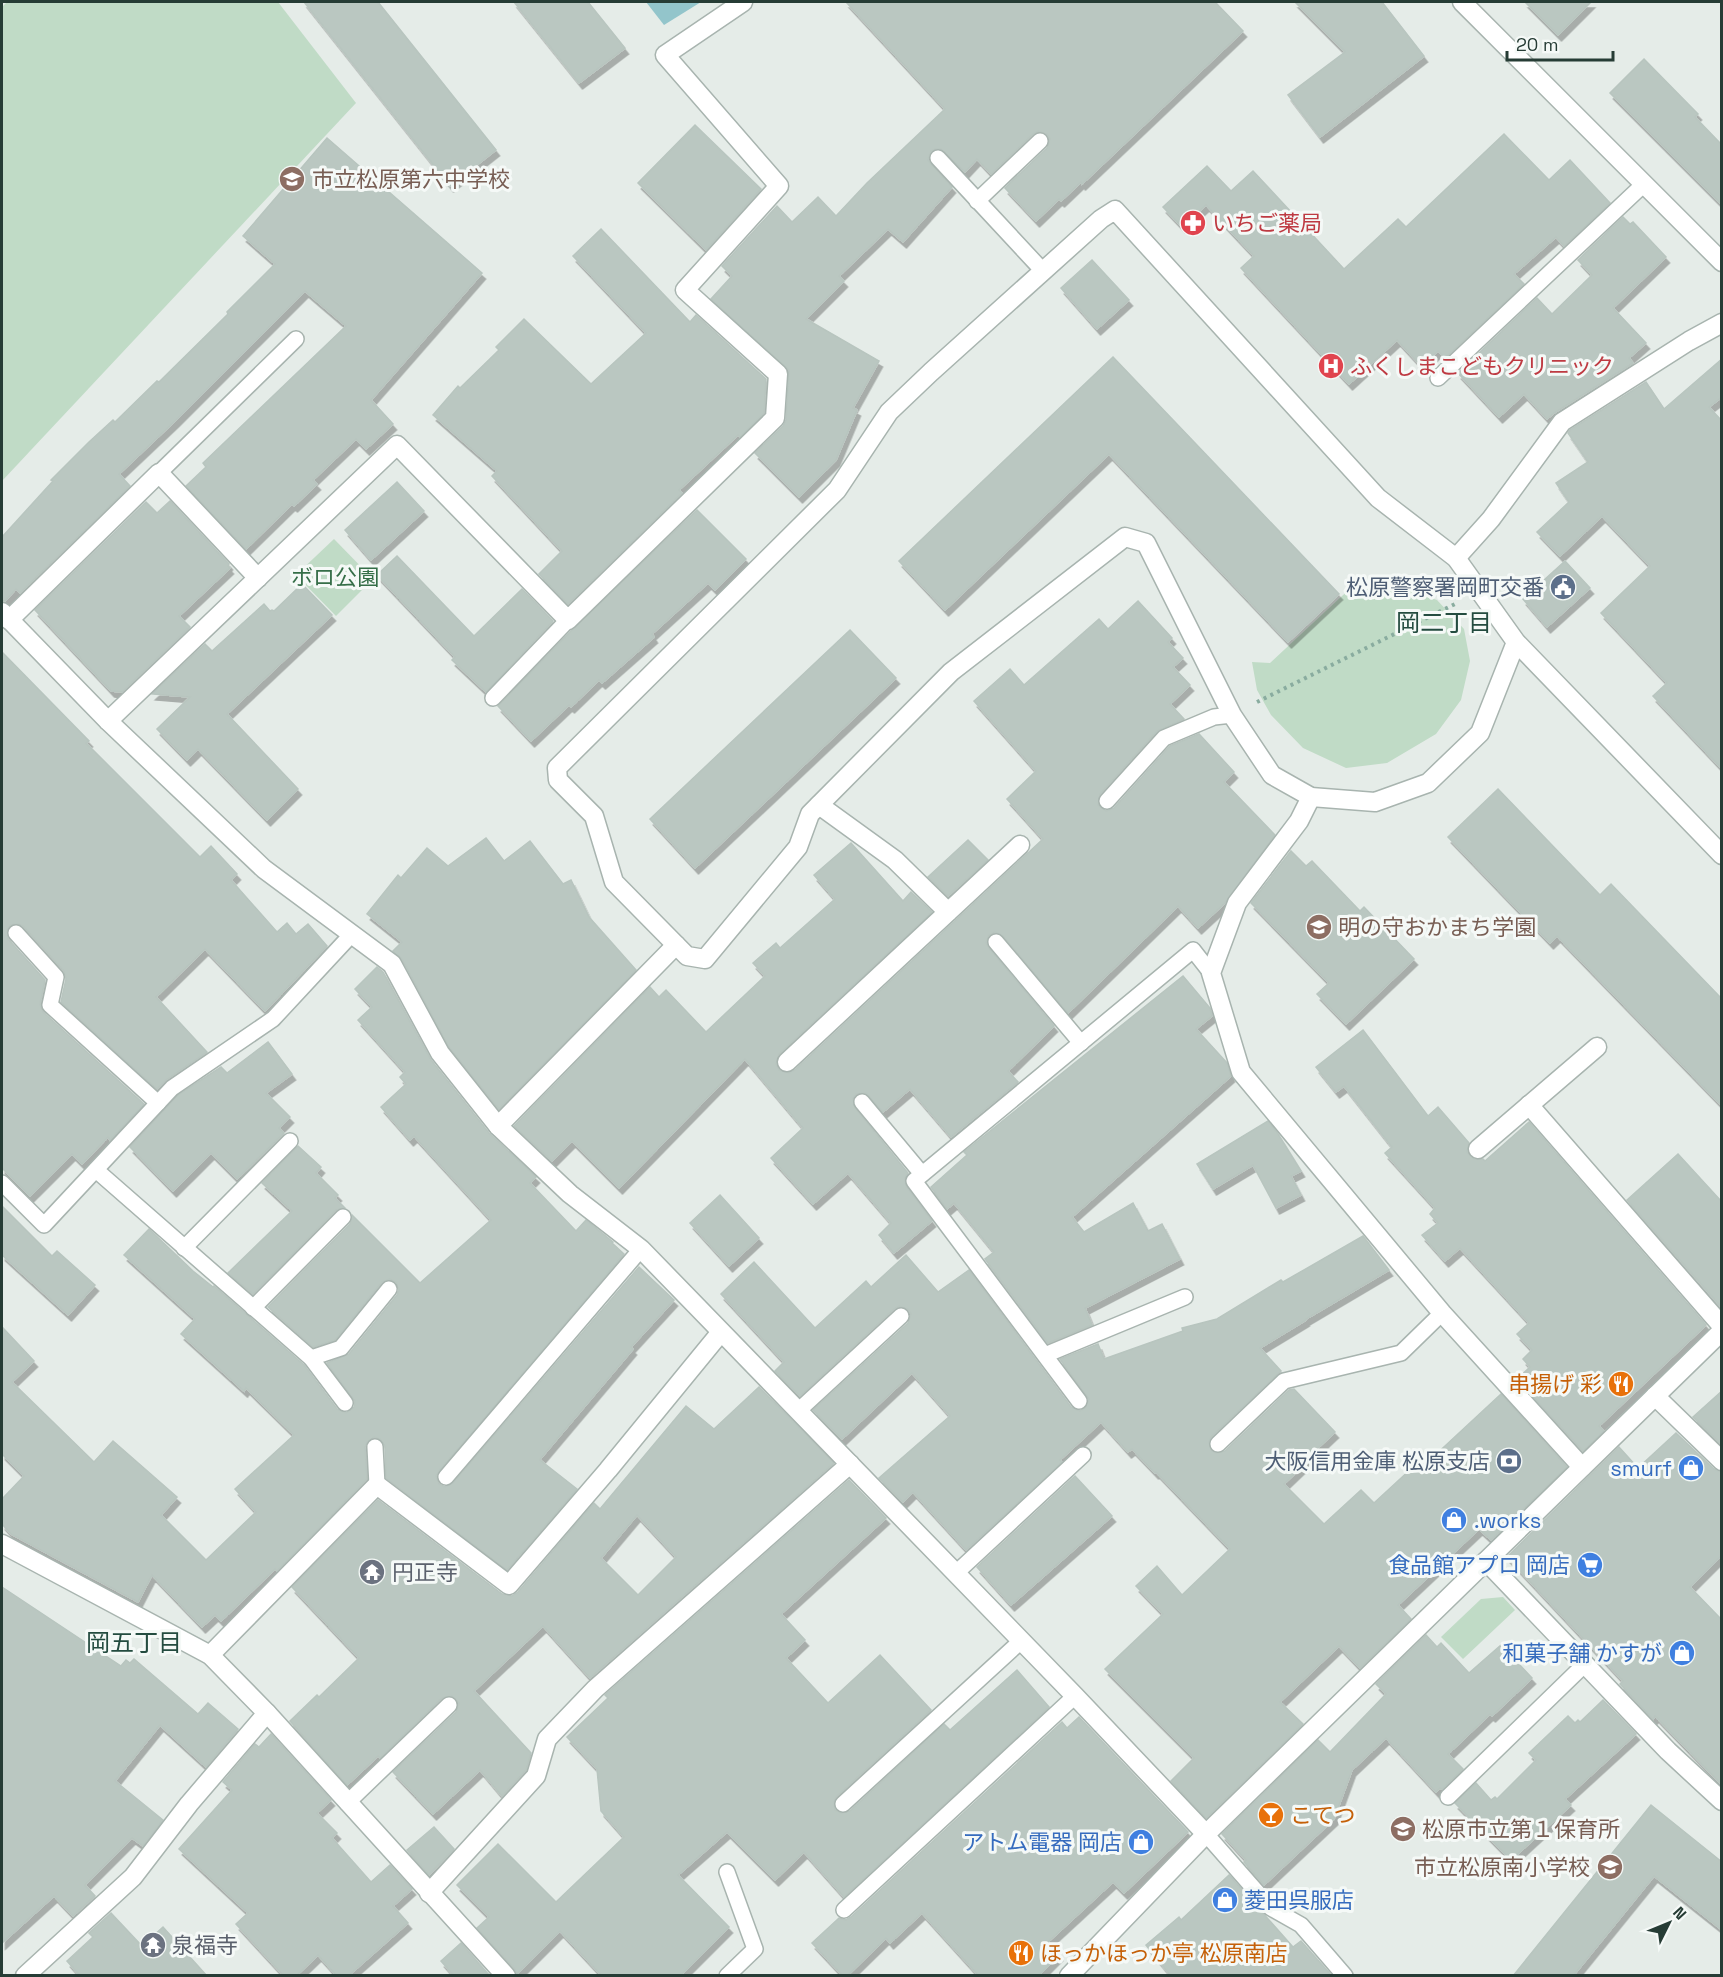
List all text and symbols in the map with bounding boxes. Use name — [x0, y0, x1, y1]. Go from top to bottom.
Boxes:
scale bar — [1507, 24, 1614, 62]
text: 20 m — [1516, 33, 1559, 56]
school or university icon: 市立松原第六中学校 — [277, 164, 307, 194]
place label: 市立松原第六中学校 — [312, 165, 510, 193]
pharmacy icon: いちご薬局 — [1178, 208, 1208, 238]
place label: いちご薬局 — [1212, 209, 1322, 237]
hospital icon: ふくしまこどもクリニック — [1316, 351, 1346, 381]
place label: ふくしまこどもクリニック — [1350, 352, 1614, 380]
park label: ボロ公園 — [291, 563, 379, 591]
public building icon: 松原警察署岡町交番 — [1548, 572, 1578, 602]
place label: 松原警察署岡町交番 — [1346, 573, 1544, 601]
district label: 岡二丁目 — [1396, 607, 1492, 638]
school or university icon: 明の守おかまち学園 — [1304, 912, 1334, 942]
place label: 明の守おかまち学園 — [1338, 913, 1536, 941]
restaurant icon: 串揚げ 彩 — [1606, 1369, 1636, 1399]
place label: 串揚げ 彩 — [1508, 1370, 1602, 1398]
bank icon: 大阪信用金庫 松原支店 — [1494, 1446, 1524, 1476]
place label: 大阪信用金庫 松原支店 — [1264, 1447, 1490, 1475]
shop icon: smurf — [1676, 1453, 1706, 1483]
place label: smurf — [1610, 1454, 1672, 1482]
shop icon: .works — [1439, 1505, 1469, 1535]
place label: .works — [1474, 1506, 1541, 1534]
supermarket icon: 食品館アプロ 岡店 — [1575, 1550, 1605, 1580]
place label: 食品館アプロ 岡店 — [1388, 1551, 1570, 1579]
temple icon: 円正寺 — [357, 1557, 387, 1587]
place label: 円正寺 — [392, 1558, 458, 1586]
district label: 岡五丁目 — [86, 1627, 182, 1658]
shop icon: 和菓子舗 かすが — [1667, 1638, 1697, 1668]
place label: 和菓子舗 かすが — [1502, 1639, 1662, 1667]
bar icon: こてつ — [1256, 1800, 1286, 1830]
place label: こてつ — [1290, 1801, 1356, 1829]
school or university icon: 松原市立第１保育所 — [1388, 1814, 1418, 1844]
place label: 松原市立第１保育所 — [1422, 1815, 1620, 1843]
shop icon: アトム電器 岡店 — [1126, 1827, 1156, 1857]
place label: アトム電器 岡店 — [962, 1828, 1122, 1856]
school or university icon: 市立松原南小学校 — [1595, 1852, 1625, 1882]
place label: 市立松原南小学校 — [1414, 1853, 1590, 1881]
shop icon: 菱田呉服店 — [1210, 1885, 1240, 1915]
place label: 菱田呉服店 — [1244, 1886, 1354, 1914]
north arrow — [1639, 1893, 1699, 1953]
text: N — [1668, 1902, 1691, 1924]
temple icon: 泉福寺 — [138, 1930, 168, 1960]
place label: 泉福寺 — [172, 1931, 238, 1959]
restaurant icon: ほっかほっか亭 松原南店 — [1006, 1938, 1036, 1968]
place label: ほっかほっか亭 松原南店 — [1040, 1939, 1288, 1967]

